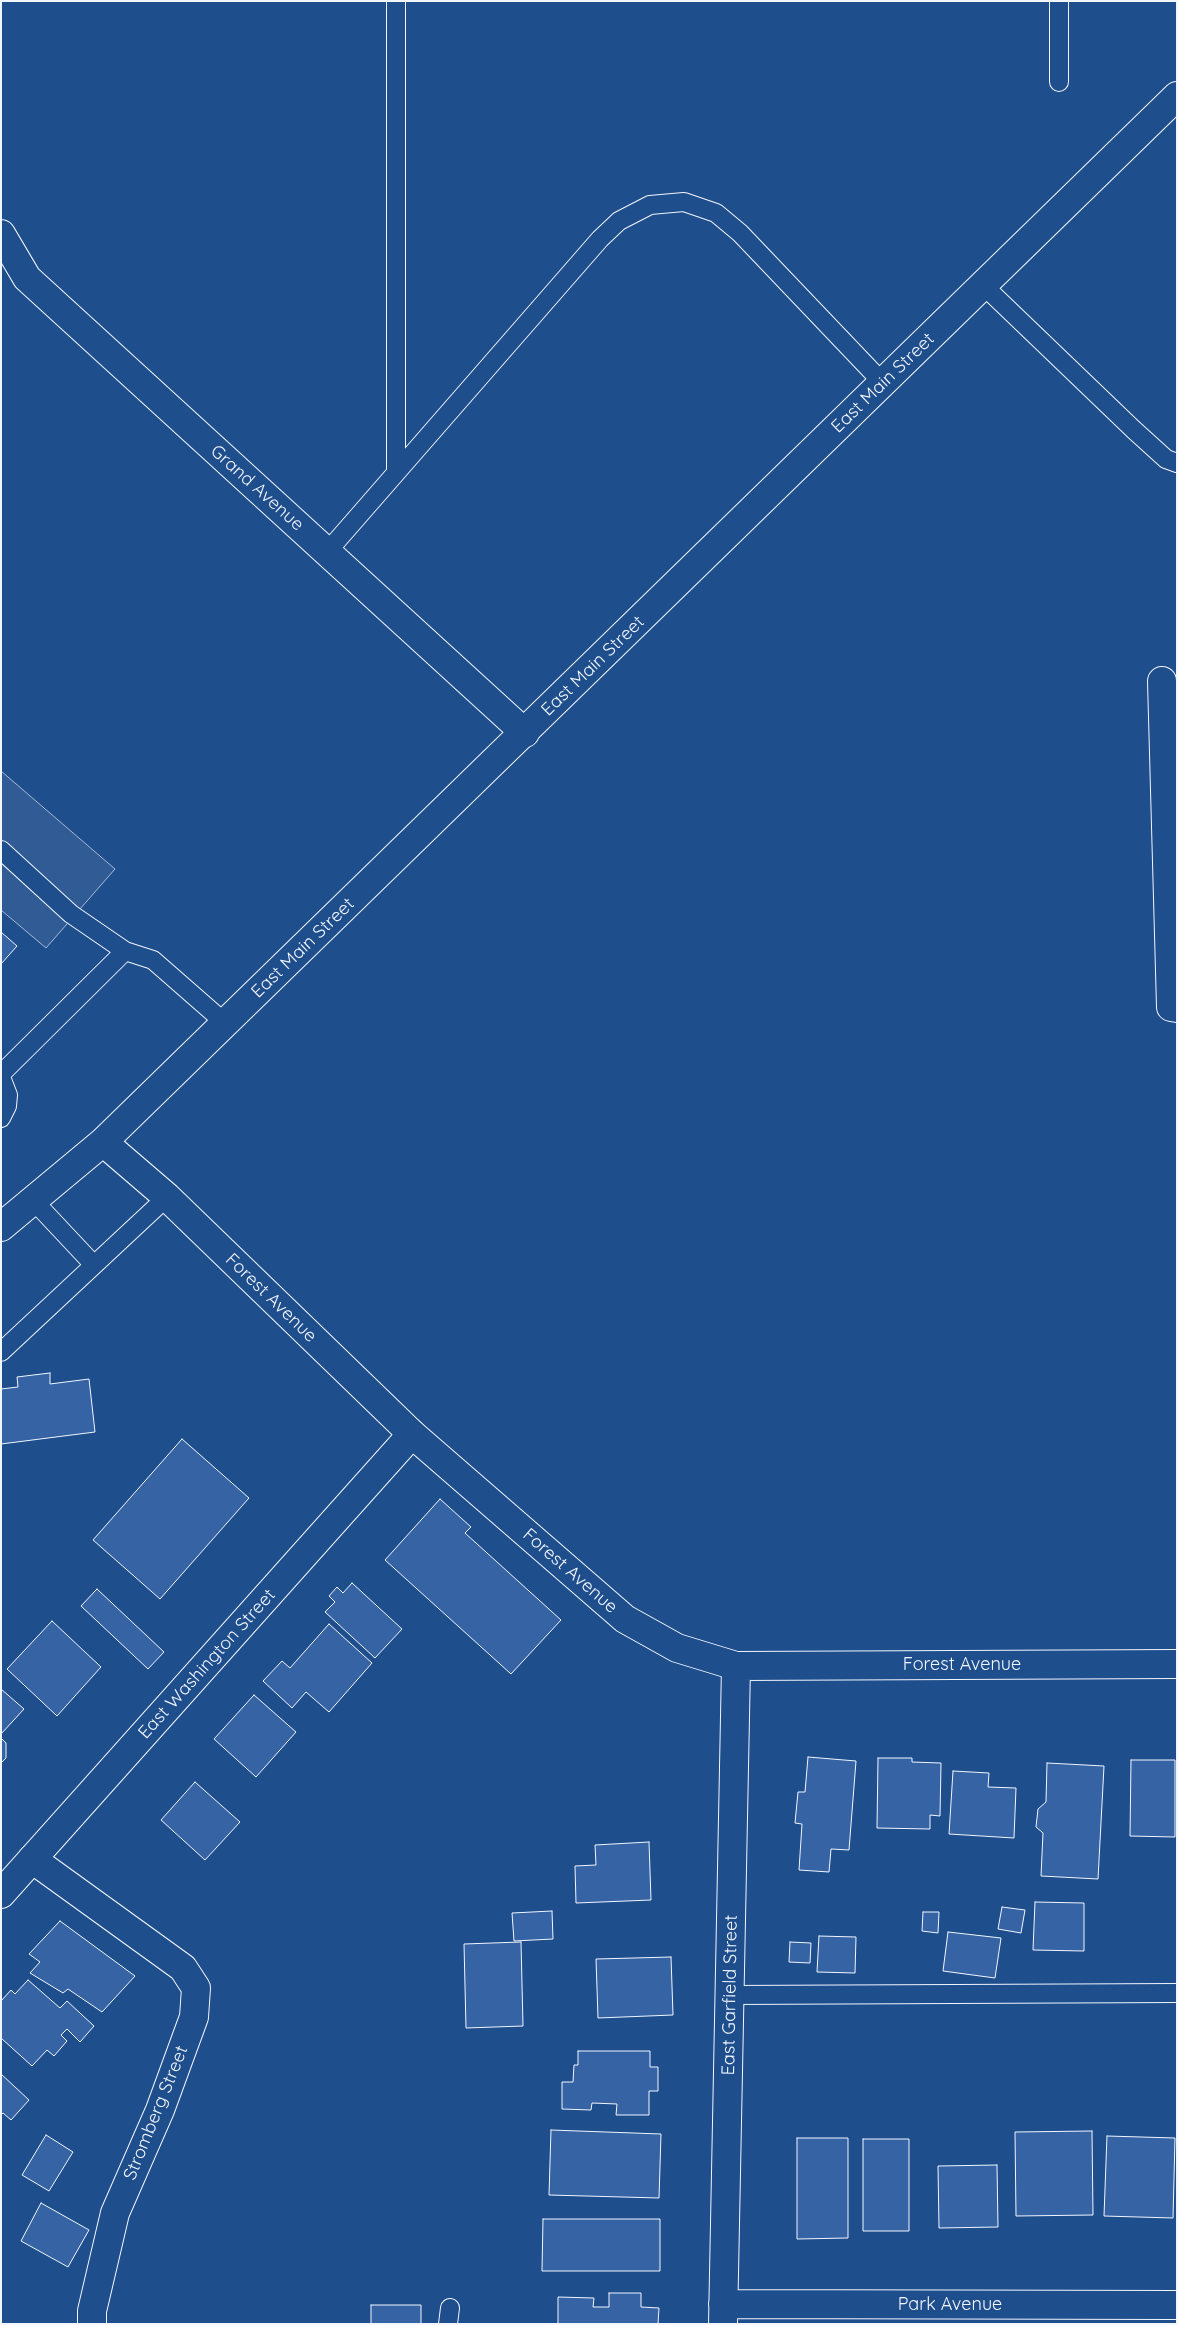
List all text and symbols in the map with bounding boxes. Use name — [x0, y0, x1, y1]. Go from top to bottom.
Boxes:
street label: East Main Street — [827, 328, 939, 438]
street label: Grand Avenue — [206, 441, 308, 535]
street label: East Main Street — [537, 611, 649, 721]
street label: East Main Street — [247, 893, 359, 1003]
street label: Forest Avenue — [221, 1249, 321, 1347]
street label: Forest Avenue — [518, 1524, 622, 1618]
street label: East Washington Street — [134, 1585, 280, 1743]
street label: Forest Avenue — [903, 1654, 1021, 1676]
street label: East Garfield Street — [718, 1914, 742, 2076]
street label: Stromberg Street — [119, 2043, 193, 2183]
street label: Park Avenue — [898, 2294, 1002, 2316]

